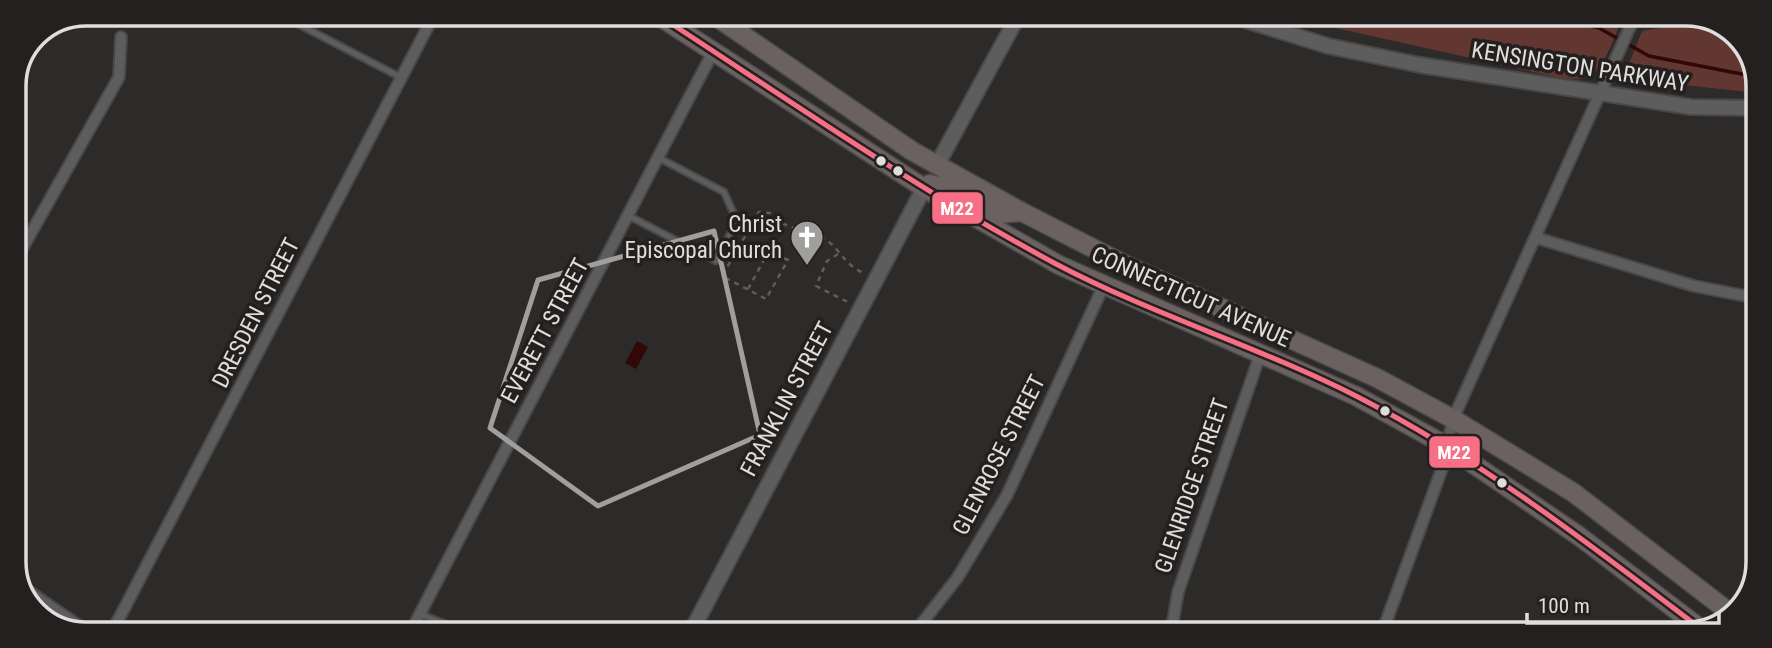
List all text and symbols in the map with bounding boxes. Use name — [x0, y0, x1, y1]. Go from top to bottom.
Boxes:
street label: KENSINGTON PARKWAY — [1470, 37, 1690, 97]
unlabelled marker — [874, 154, 888, 168]
unlabelled marker — [891, 164, 905, 178]
line badge: M22 — [931, 191, 984, 225]
text: M22 — [940, 197, 974, 220]
place label: Christ Episcopal Church — [625, 211, 782, 264]
church icon: Christ Episcopal Church — [788, 218, 826, 267]
street label: DRESDEN STREET — [207, 234, 305, 392]
street label: CONNECTICUT AVENUE — [1087, 241, 1295, 353]
street label: EVERETT STREET — [496, 254, 594, 408]
street label: FRANKLIN STREET — [735, 317, 839, 481]
street label: GLENROSE STREET — [947, 370, 1051, 540]
street label: GLENRIDGE STREET — [1149, 395, 1235, 577]
unlabelled marker — [1378, 404, 1392, 418]
line badge: M22 — [1428, 435, 1481, 469]
text: M22 — [1437, 441, 1471, 464]
unlabelled marker — [1495, 476, 1509, 490]
scale bar — [1527, 582, 1720, 626]
text: 100 m — [1538, 594, 1590, 618]

